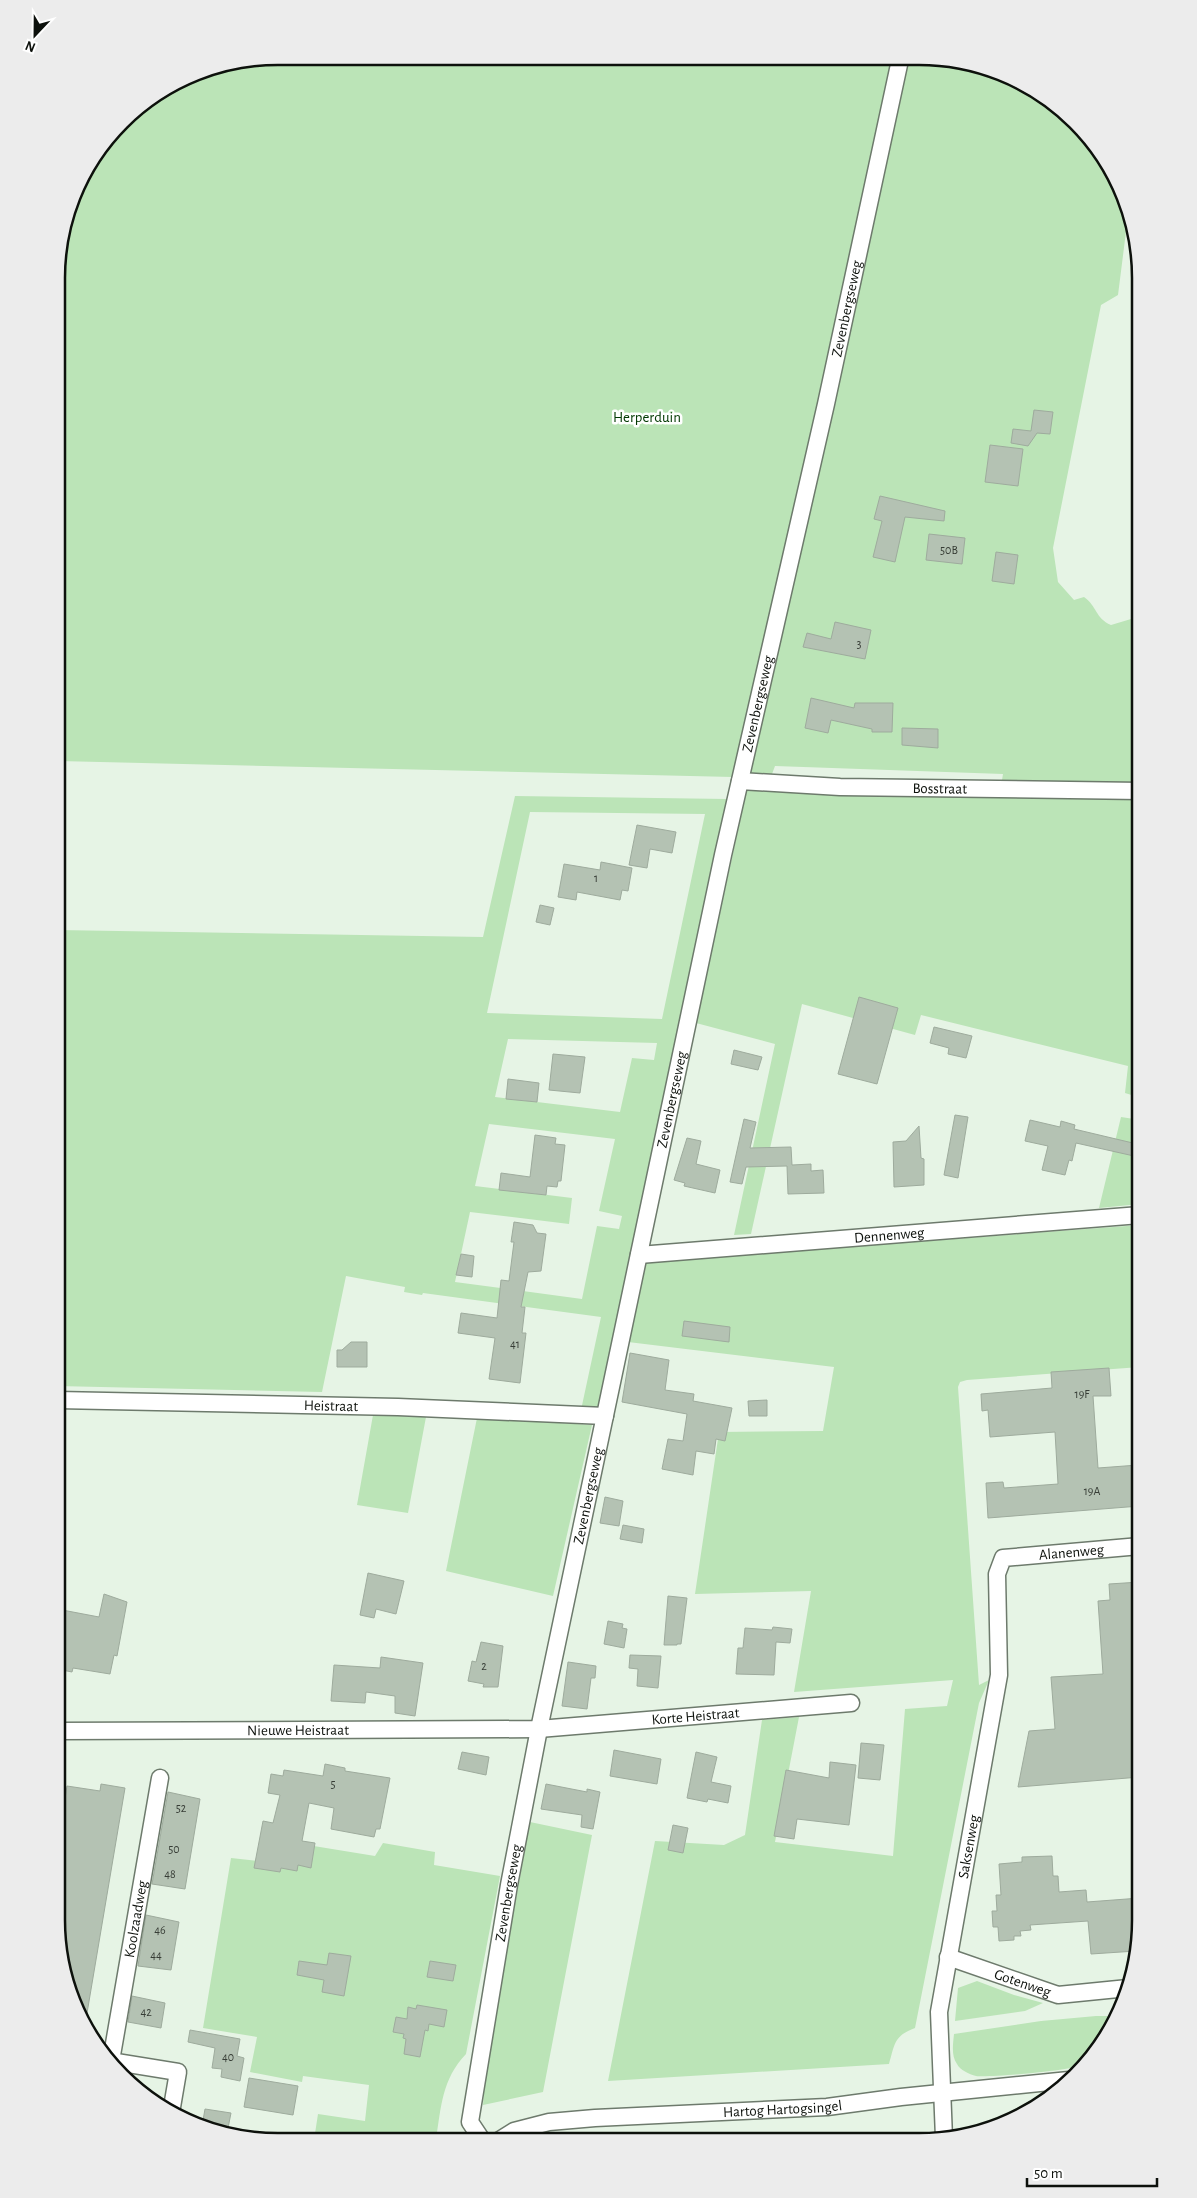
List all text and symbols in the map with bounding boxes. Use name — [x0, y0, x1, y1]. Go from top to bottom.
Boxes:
north arrow — [10, 10, 60, 60]
text: N — [23, 38, 38, 54]
street label: Zevenbergseweg — [829, 258, 865, 358]
park label: Herperduin — [613, 410, 681, 425]
house number: 50B — [940, 544, 958, 556]
house number: 3 — [857, 638, 862, 650]
street label: Zevenbergseweg — [740, 653, 776, 754]
street label: Bosstraat — [912, 781, 967, 797]
house number: 1 — [594, 872, 598, 884]
street label: Zevenbergseweg — [655, 1049, 690, 1149]
street label: Dennenweg — [854, 1225, 926, 1246]
house number: 41 — [510, 1338, 520, 1350]
house number: 19F — [1075, 1388, 1090, 1400]
street label: Heistraat — [304, 1398, 358, 1414]
street label: Zevenbergseweg — [571, 1445, 606, 1546]
house number: 19A — [1084, 1485, 1100, 1497]
street label: Alanenweg — [1038, 1542, 1105, 1563]
house number: 2 — [481, 1660, 487, 1672]
street label: Korte Heistraat — [651, 1705, 740, 1728]
street label: Nieuwe Heistraat — [247, 1723, 349, 1738]
house number: 5 — [330, 1778, 336, 1790]
house number: 52 — [176, 1802, 187, 1814]
street label: Saksenweg — [956, 1813, 982, 1880]
street label: Zevenbergseweg — [493, 1842, 525, 1943]
house number: 50 — [168, 1843, 180, 1855]
house number: 48 — [164, 1868, 176, 1880]
street label: Koolzaadweg — [122, 1879, 150, 1959]
house number: 46 — [154, 1924, 166, 1936]
house number: 44 — [150, 1949, 162, 1961]
street label: Gotenweg — [992, 1967, 1054, 2000]
house number: 42 — [140, 2006, 152, 2018]
house number: 40 — [222, 2051, 234, 2063]
street label: Hartog Hartogsingel — [723, 2098, 843, 2120]
scale bar — [1027, 2156, 1157, 2188]
text: 50 m — [1034, 2166, 1063, 2181]

